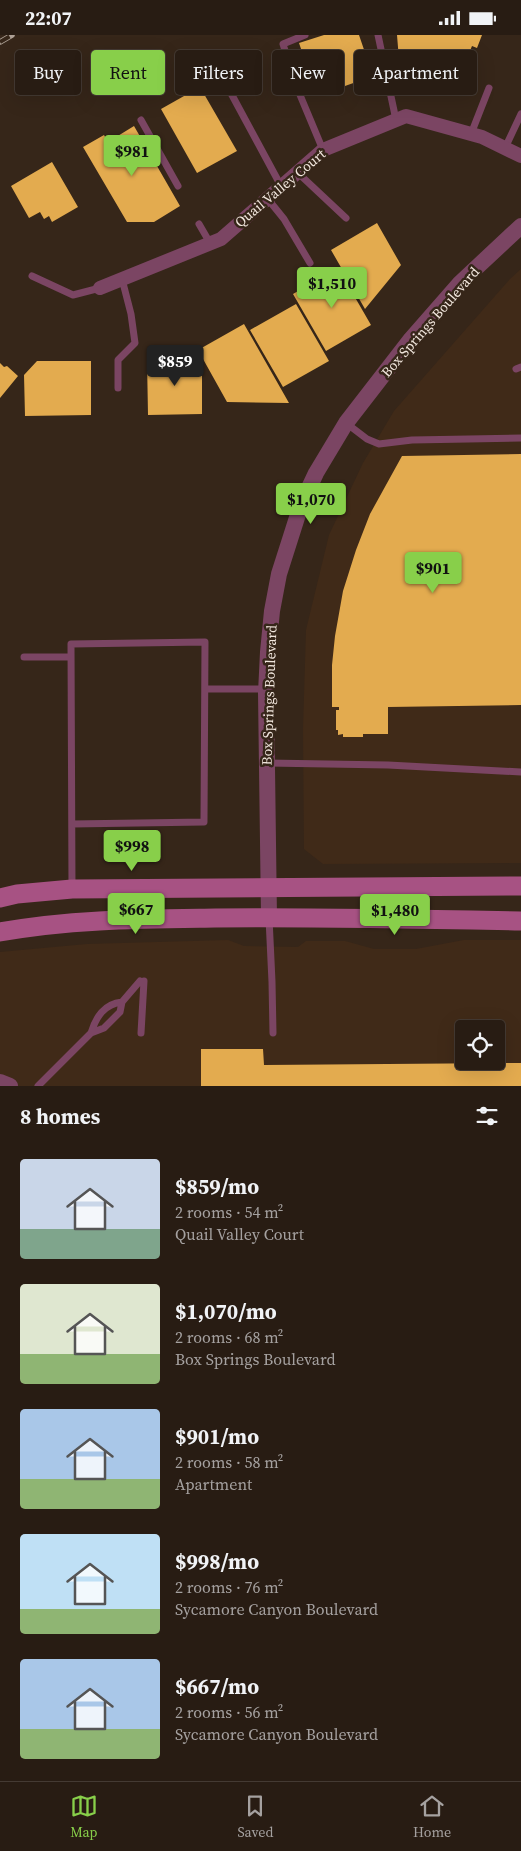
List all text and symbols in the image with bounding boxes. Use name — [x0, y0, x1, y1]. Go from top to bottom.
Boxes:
text: 22:07 — [25, 5, 72, 31]
chip: Buy — [15, 50, 81, 95]
chip: Rent — [91, 50, 165, 95]
chip: Filters — [175, 50, 262, 95]
chip: New — [272, 50, 344, 95]
chip: Apartment — [354, 50, 477, 95]
pin: $981 — [102, 135, 162, 177]
text: $981 — [115, 140, 149, 162]
street label: Quail Valley Court — [230, 144, 330, 232]
street label: Box Springs Boulevard — [376, 262, 484, 382]
pin: $1,510 — [291, 267, 373, 309]
text: $1,510 — [308, 272, 356, 294]
pin: $859 — [145, 345, 205, 387]
text: $859 — [158, 350, 192, 372]
pin: $1,070 — [270, 483, 352, 525]
text: $1,070 — [287, 488, 335, 510]
pin: $901 — [403, 551, 463, 594]
text: $901 — [416, 557, 450, 579]
street label: Box Springs Boulevard — [257, 624, 281, 766]
pin: $998 — [102, 829, 162, 872]
text: $998 — [115, 835, 149, 857]
pin: $667 — [106, 893, 166, 935]
pin: $1,480 — [354, 893, 436, 936]
text: $667 — [119, 898, 153, 920]
text: $1,480 — [371, 899, 419, 921]
map controls — [455, 1020, 505, 1070]
button: locate — [455, 1020, 505, 1070]
text: 8 homes — [20, 1102, 100, 1131]
icon: filters — [473, 1102, 501, 1130]
text: $859/mo — [175, 1172, 259, 1201]
icon: home — [60, 1179, 120, 1239]
text: 2 rooms · 54 m² — [175, 1201, 283, 1223]
text: Quail Valley Court — [175, 1223, 304, 1245]
text: $1,070/mo — [175, 1297, 277, 1326]
icon: home — [60, 1304, 120, 1364]
text: 2 rooms · 68 m² — [175, 1326, 283, 1348]
text: Box Springs Boulevard — [175, 1348, 336, 1370]
text: $901/mo — [175, 1422, 259, 1451]
icon: home — [60, 1429, 120, 1489]
text: 2 rooms · 58 m² — [175, 1451, 283, 1473]
text: Apartment — [175, 1473, 252, 1495]
text: $998/mo — [175, 1547, 259, 1576]
icon: home — [60, 1554, 120, 1614]
text: 2 rooms · 76 m² — [175, 1576, 283, 1598]
text: Sycamore Canyon Boulevard — [175, 1598, 378, 1620]
text: $667/mo — [175, 1672, 259, 1701]
icon: home — [60, 1679, 120, 1739]
text: 2 rooms · 56 m² — [175, 1701, 283, 1723]
text: Sycamore Canyon Boulevard — [175, 1723, 378, 1745]
tab: Map — [70, 1792, 98, 1842]
tab: Saved — [237, 1792, 273, 1842]
tab: Home — [413, 1792, 451, 1842]

